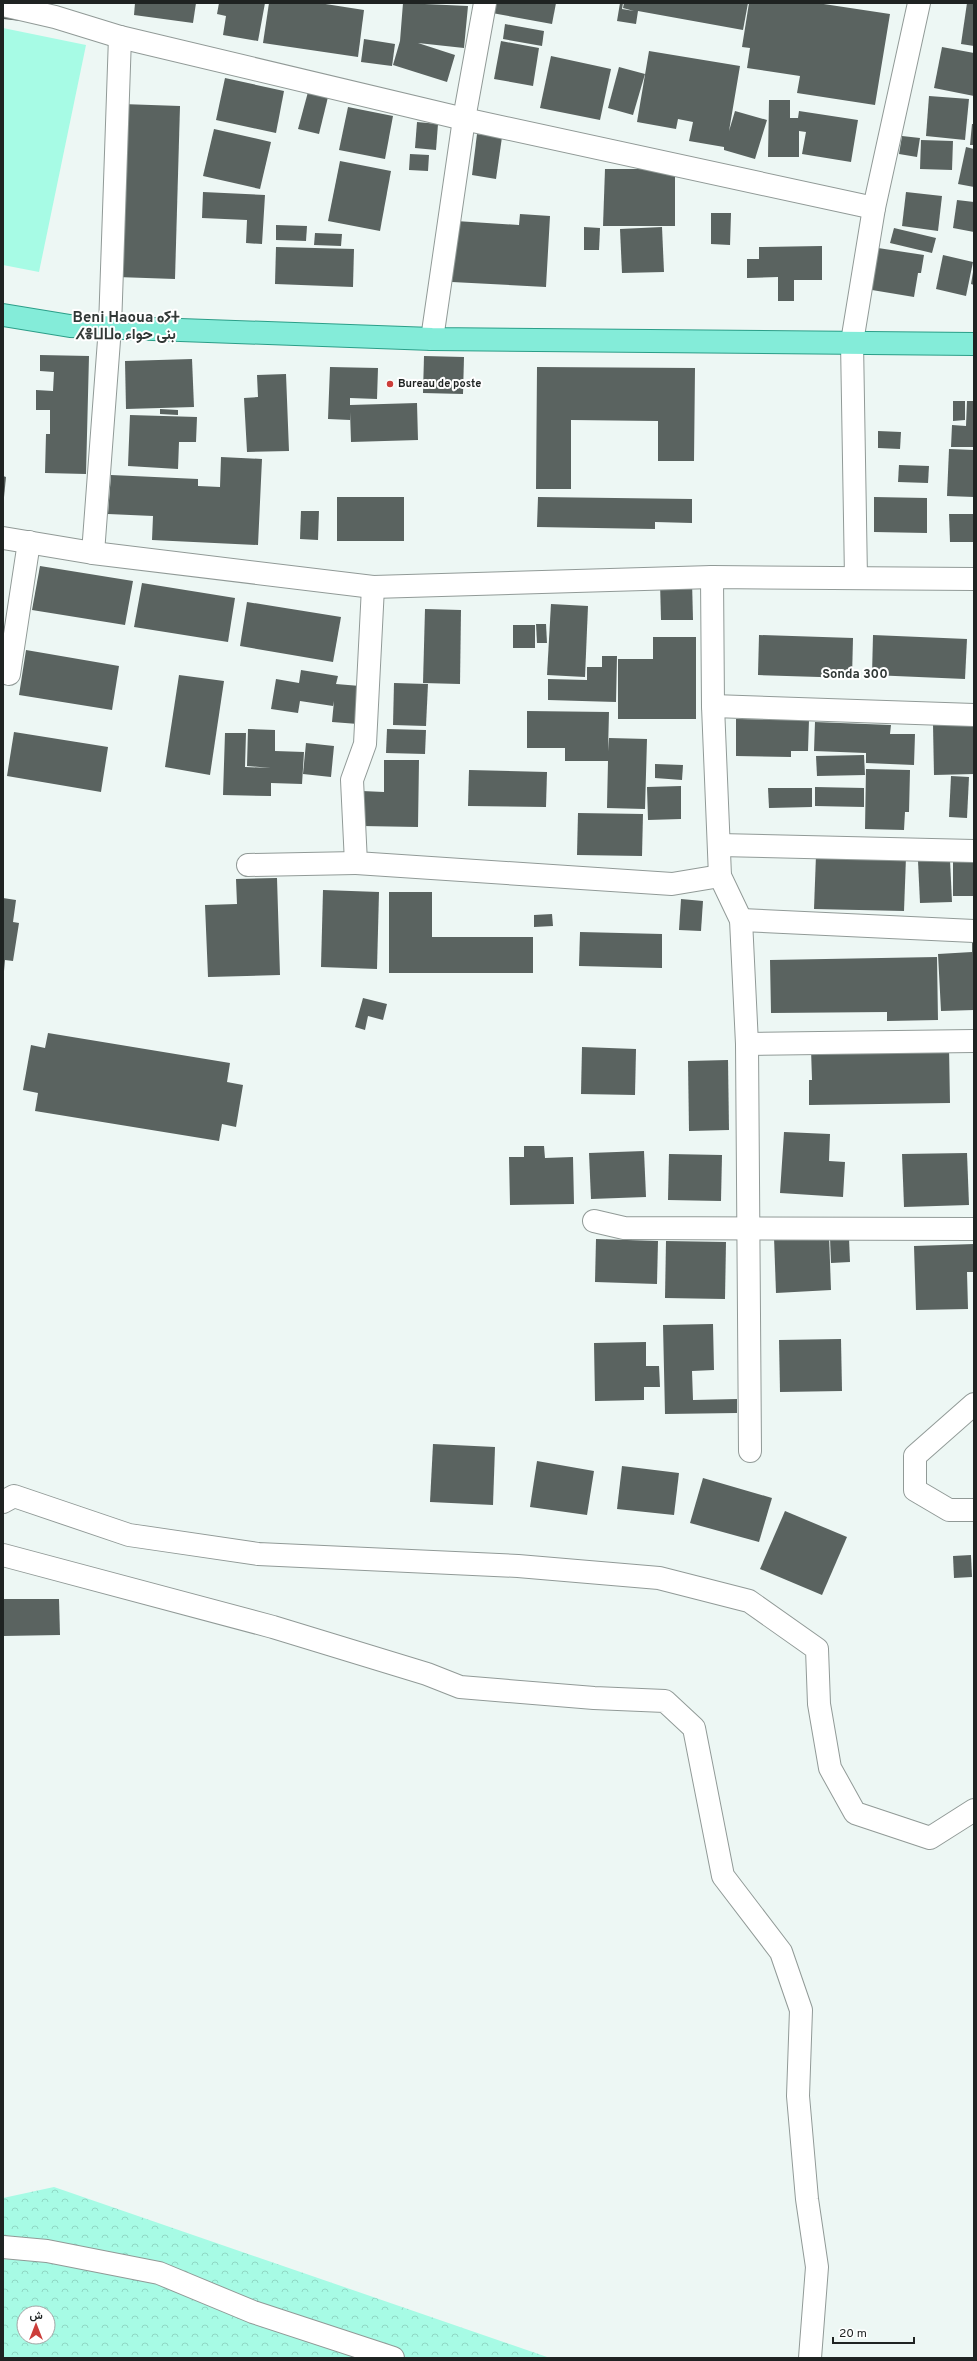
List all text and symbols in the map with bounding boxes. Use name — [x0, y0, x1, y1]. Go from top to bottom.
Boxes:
district label: Beni Haoua ⴰⵢⵜ ⵃⴻⵡⵡⴰ بنى حواء — [73, 309, 180, 345]
place label: Bureau de poste — [398, 377, 481, 391]
marker: Bureau de poste — [385, 379, 395, 389]
district label: Sonda 300 — [822, 667, 888, 683]
north arrow — [16, 2305, 56, 2345]
text: ش — [29, 2309, 43, 2323]
scale bar — [833, 2319, 914, 2345]
text: 20 m — [839, 2326, 867, 2342]

